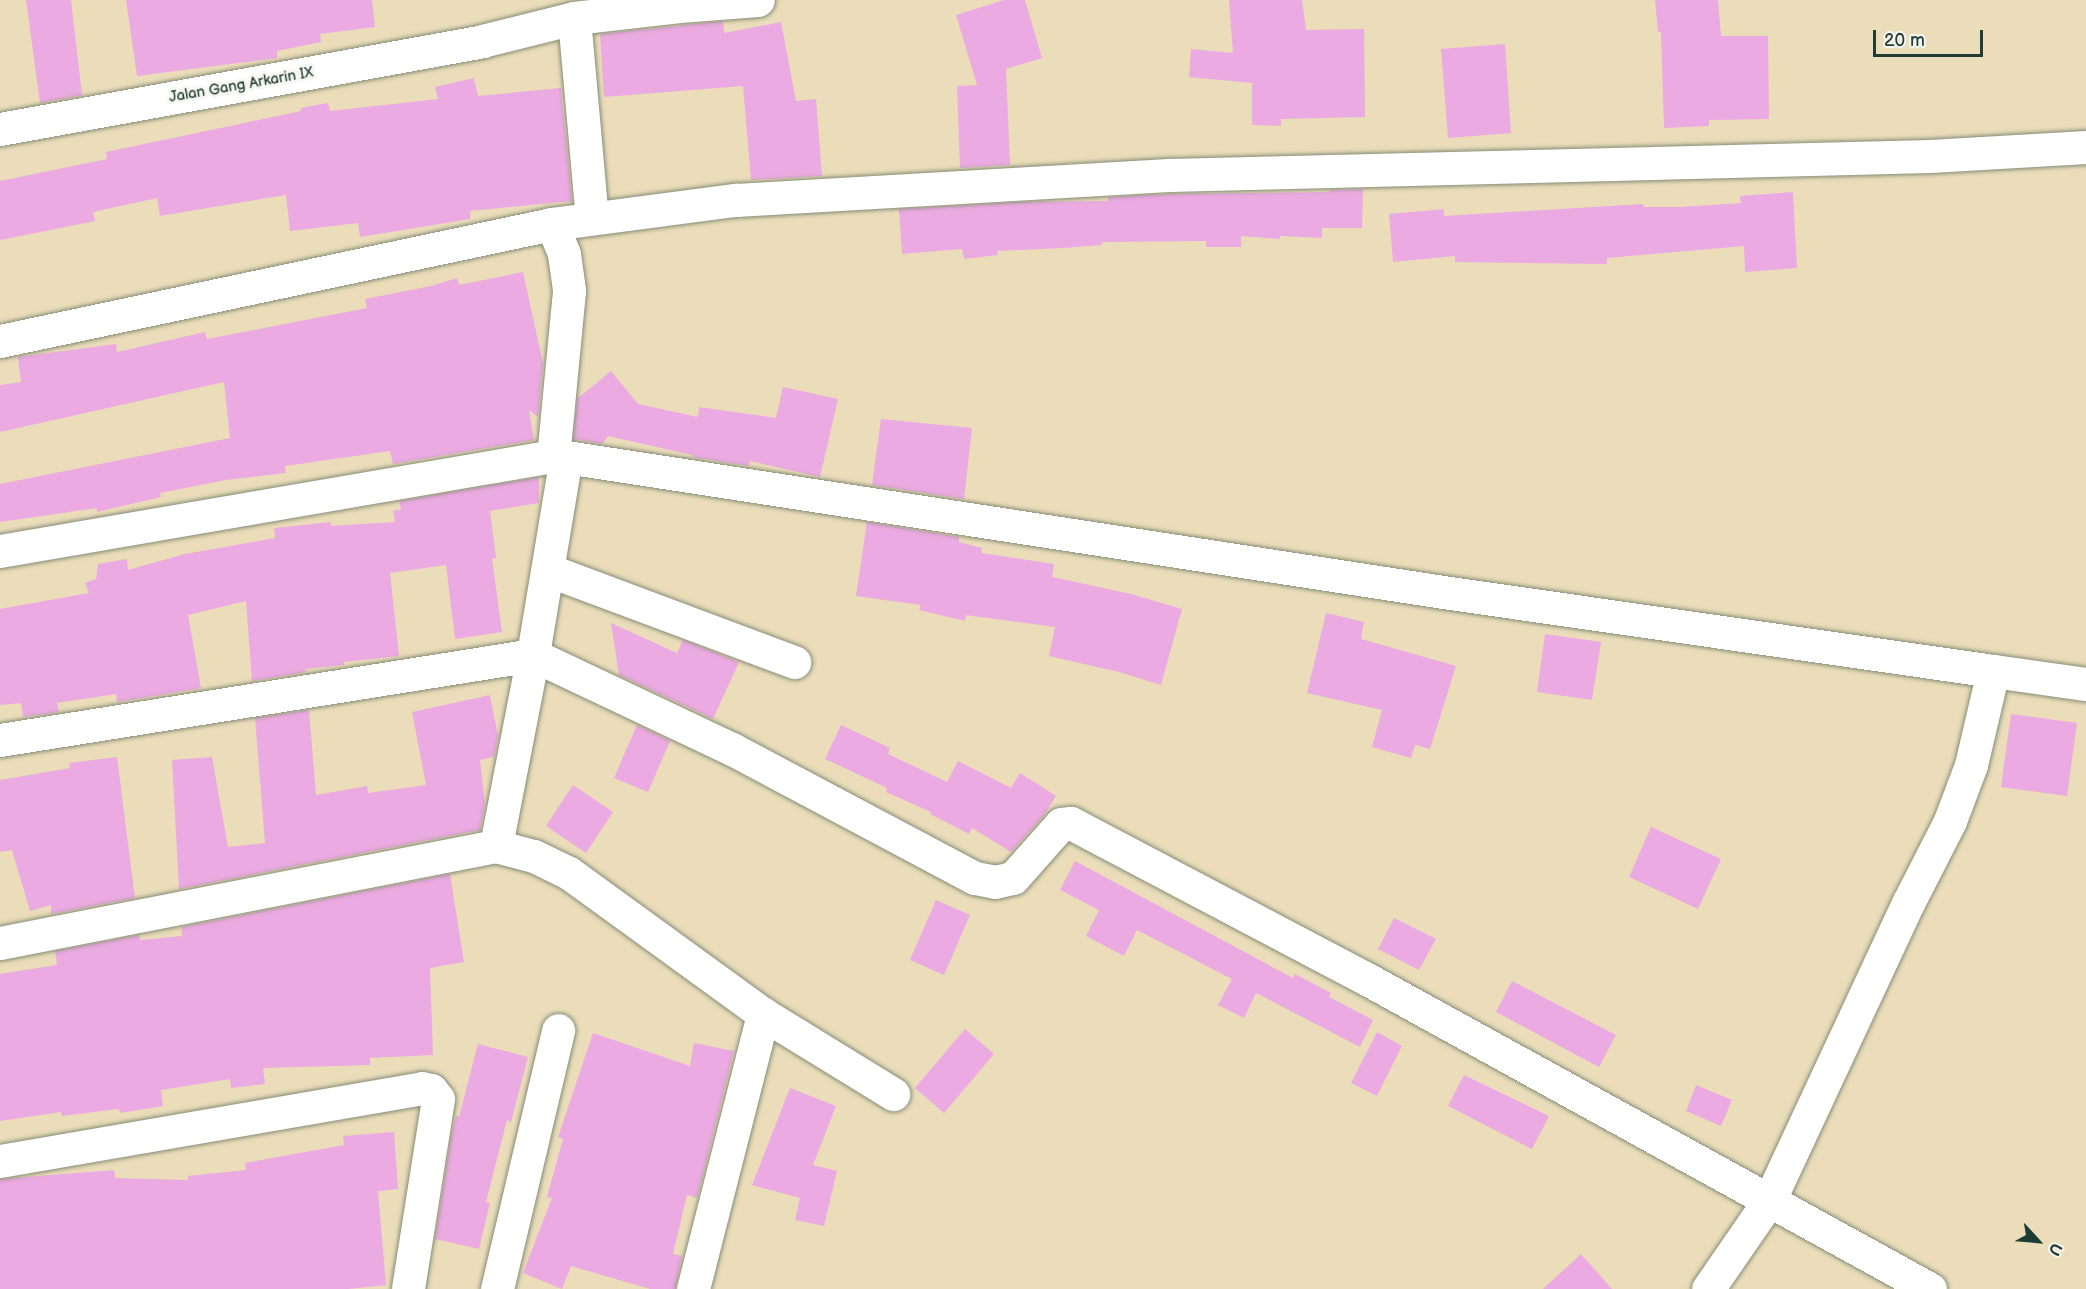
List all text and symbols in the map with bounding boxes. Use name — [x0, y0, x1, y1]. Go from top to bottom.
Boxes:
scale bar — [1876, 18, 1986, 56]
text: 20 m — [1884, 30, 1925, 51]
street label: Jalan Gang Arkarin IX — [168, 63, 314, 107]
north arrow — [2008, 1211, 2068, 1271]
text: U — [2044, 1240, 2066, 1258]

